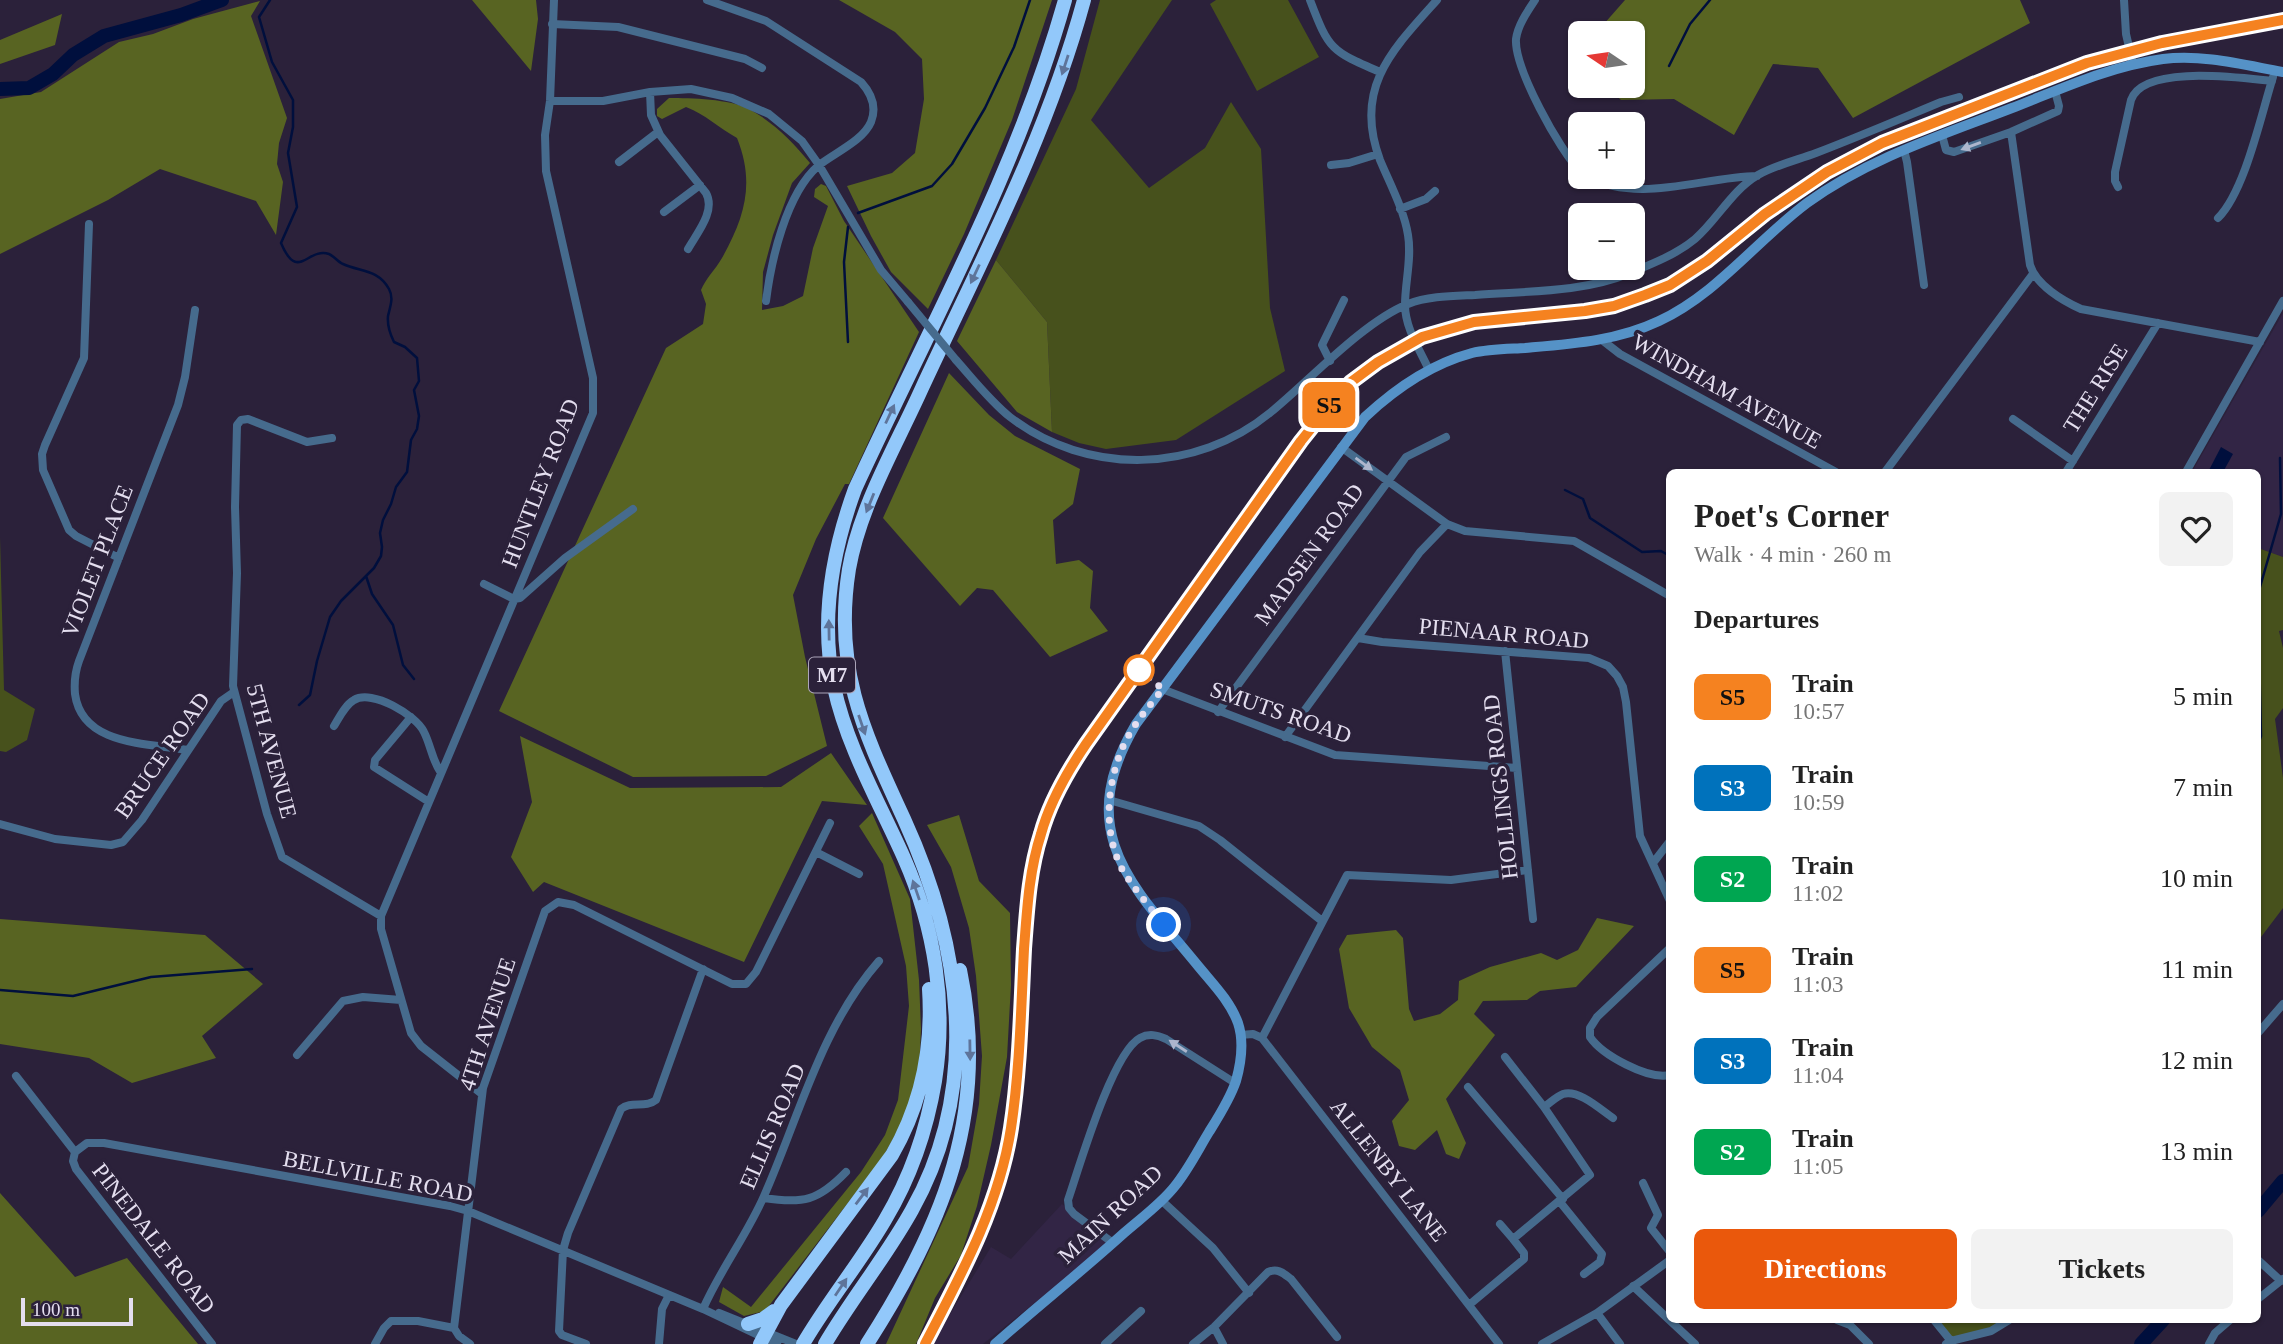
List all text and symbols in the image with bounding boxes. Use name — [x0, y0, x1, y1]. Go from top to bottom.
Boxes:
north arrow — [1568, 21, 1645, 98]
map controls — [1568, 21, 1645, 280]
one-way arrow — [1059, 55, 1069, 76]
button: + — [1568, 112, 1645, 189]
one-way arrow — [1961, 141, 1982, 152]
button: − — [1568, 203, 1645, 280]
one-way arrow — [969, 264, 981, 284]
street label: WINDHAM AVENUE — [1628, 329, 1826, 454]
street label: THE RISE — [2058, 339, 2133, 437]
line badge: S5 — [1298, 382, 1360, 428]
text: S5 — [1316, 392, 1342, 418]
street label: HUNTLEY ROAD — [497, 395, 584, 571]
one-way arrow — [885, 403, 896, 424]
one-way arrow — [1355, 457, 1373, 471]
street label: MADSEN ROAD — [1250, 479, 1369, 630]
street label: VIOLET PLACE — [57, 481, 138, 641]
button: heart — [2159, 492, 2233, 566]
one-way arrow — [864, 493, 875, 514]
text: Poet's Corner — [1694, 498, 1889, 534]
text: Walk · 4 min · 260 m — [1694, 542, 1891, 567]
text: Departures — [1694, 605, 1819, 634]
street label: PIENAAR ROAD — [1418, 614, 1590, 653]
one-way arrow — [823, 618, 835, 640]
unlabelled marker — [1124, 655, 1154, 685]
road number: M7 — [809, 658, 855, 692]
text: Train — [1792, 669, 1854, 698]
street label: SMUTS ROAD — [1207, 677, 1355, 748]
street label: 5TH AVENUE — [242, 681, 301, 821]
text: 5 min — [2173, 682, 2233, 711]
text: S5 — [1720, 684, 1745, 710]
street label: BRUCE ROAD — [110, 688, 215, 823]
street label: HOLLINGS ROAD — [1478, 693, 1523, 881]
text: 10:57 — [1792, 699, 1844, 724]
one-way arrow — [857, 715, 868, 736]
text: Train — [1792, 760, 1854, 789]
text: 7 min — [2173, 773, 2233, 802]
text: S3 — [1720, 775, 1745, 801]
text: 10:59 — [1792, 790, 1844, 815]
text: Train — [1792, 851, 1854, 880]
text: 10 min — [2160, 864, 2233, 893]
text: S2 — [1720, 866, 1745, 892]
one-way arrow — [910, 879, 921, 900]
text: 11:02 — [1792, 881, 1844, 906]
your location — [1146, 907, 1181, 942]
text: Train — [1792, 942, 1854, 971]
street label: 4TH AVENUE — [454, 955, 521, 1094]
text: 11 min — [2161, 955, 2233, 984]
text: S5 — [1720, 957, 1745, 983]
text: 11:03 — [1792, 972, 1844, 997]
text: Train — [1792, 1033, 1854, 1062]
one-way arrow — [964, 1039, 976, 1061]
one-way arrow — [1168, 1040, 1188, 1053]
text: 12 min — [2160, 1046, 2233, 1075]
text: S3 — [1720, 1048, 1745, 1074]
street label: ELLIS ROAD — [735, 1060, 810, 1193]
text: 11:04 — [1792, 1063, 1844, 1088]
street label: ALLENBY LANE — [1325, 1094, 1452, 1246]
text: Train — [1792, 1124, 1854, 1153]
text: 13 min — [2160, 1137, 2233, 1166]
text: S2 — [1720, 1139, 1745, 1165]
street label: BELLVILLE ROAD — [281, 1146, 475, 1207]
text: 11:05 — [1792, 1154, 1844, 1179]
street label: PINEDALE ROAD — [87, 1158, 220, 1318]
street label: MAIN ROAD — [1053, 1160, 1167, 1269]
one-way arrow — [855, 1187, 869, 1205]
button: Directions — [1694, 1229, 1957, 1309]
button: Tickets — [1971, 1229, 2233, 1309]
one-way arrow — [834, 1278, 848, 1296]
scale bar — [21, 1295, 133, 1327]
text: 100 m — [32, 1299, 80, 1320]

